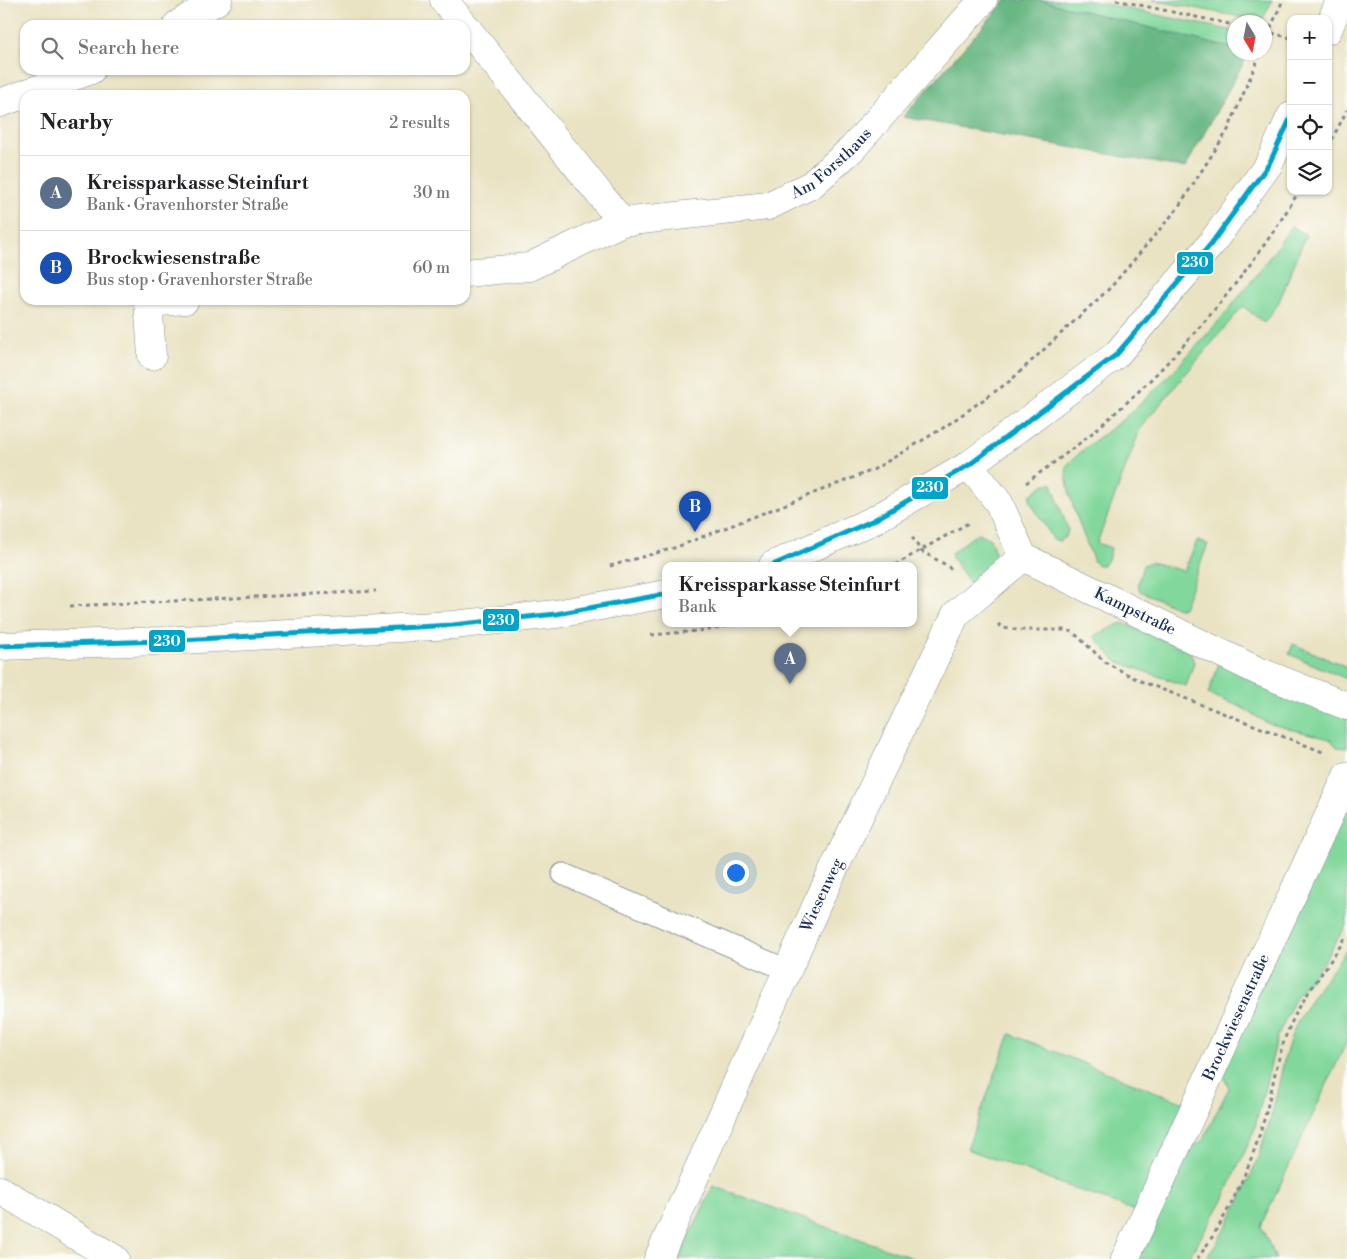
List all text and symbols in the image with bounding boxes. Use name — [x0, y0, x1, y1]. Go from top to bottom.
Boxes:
north arrow — [1227, 15, 1272, 60]
map controls — [1287, 15, 1332, 195]
button: + — [1287, 15, 1332, 60]
search box — [20, 20, 470, 75]
icon: search — [38, 34, 66, 62]
text: Search here — [78, 36, 179, 60]
button: − — [1287, 60, 1332, 105]
button: locate — [1287, 105, 1332, 150]
text: Nearby — [40, 110, 113, 136]
text: 2 results — [389, 113, 450, 133]
street label: Am Forsthaus — [787, 124, 876, 204]
button: layers — [1287, 150, 1332, 195]
text: Kreissparkasse Steinfurt — [87, 171, 308, 195]
text: A — [50, 183, 62, 203]
text: 30 m — [413, 183, 450, 203]
text: Bank · Gravenhorster Straße — [87, 195, 289, 215]
text: Brockwiesenstraße — [87, 246, 261, 270]
line badge: 230 — [1176, 251, 1214, 275]
text: 230 — [1181, 254, 1209, 272]
text: B — [50, 258, 62, 278]
text: 60 m — [412, 258, 450, 278]
text: Bus stop · Gravenhorster Straße — [87, 270, 313, 290]
line badge: 230 — [911, 476, 949, 500]
text: 230 — [916, 479, 944, 497]
pin: B — [679, 491, 711, 532]
popup — [662, 562, 917, 627]
text: Kreissparkasse Steinfurt — [679, 573, 900, 597]
street label: Kampstraße — [1091, 583, 1179, 640]
text: Bank — [679, 597, 716, 617]
line badge: 230 — [482, 608, 520, 632]
text: 230 — [487, 612, 515, 630]
line badge: 230 — [148, 629, 186, 653]
text: 230 — [153, 633, 181, 651]
pin: A — [774, 643, 806, 684]
street label: Wiesenweg — [795, 854, 848, 936]
your location — [723, 860, 749, 886]
street label: Brockwiesenstraße — [1198, 951, 1274, 1085]

